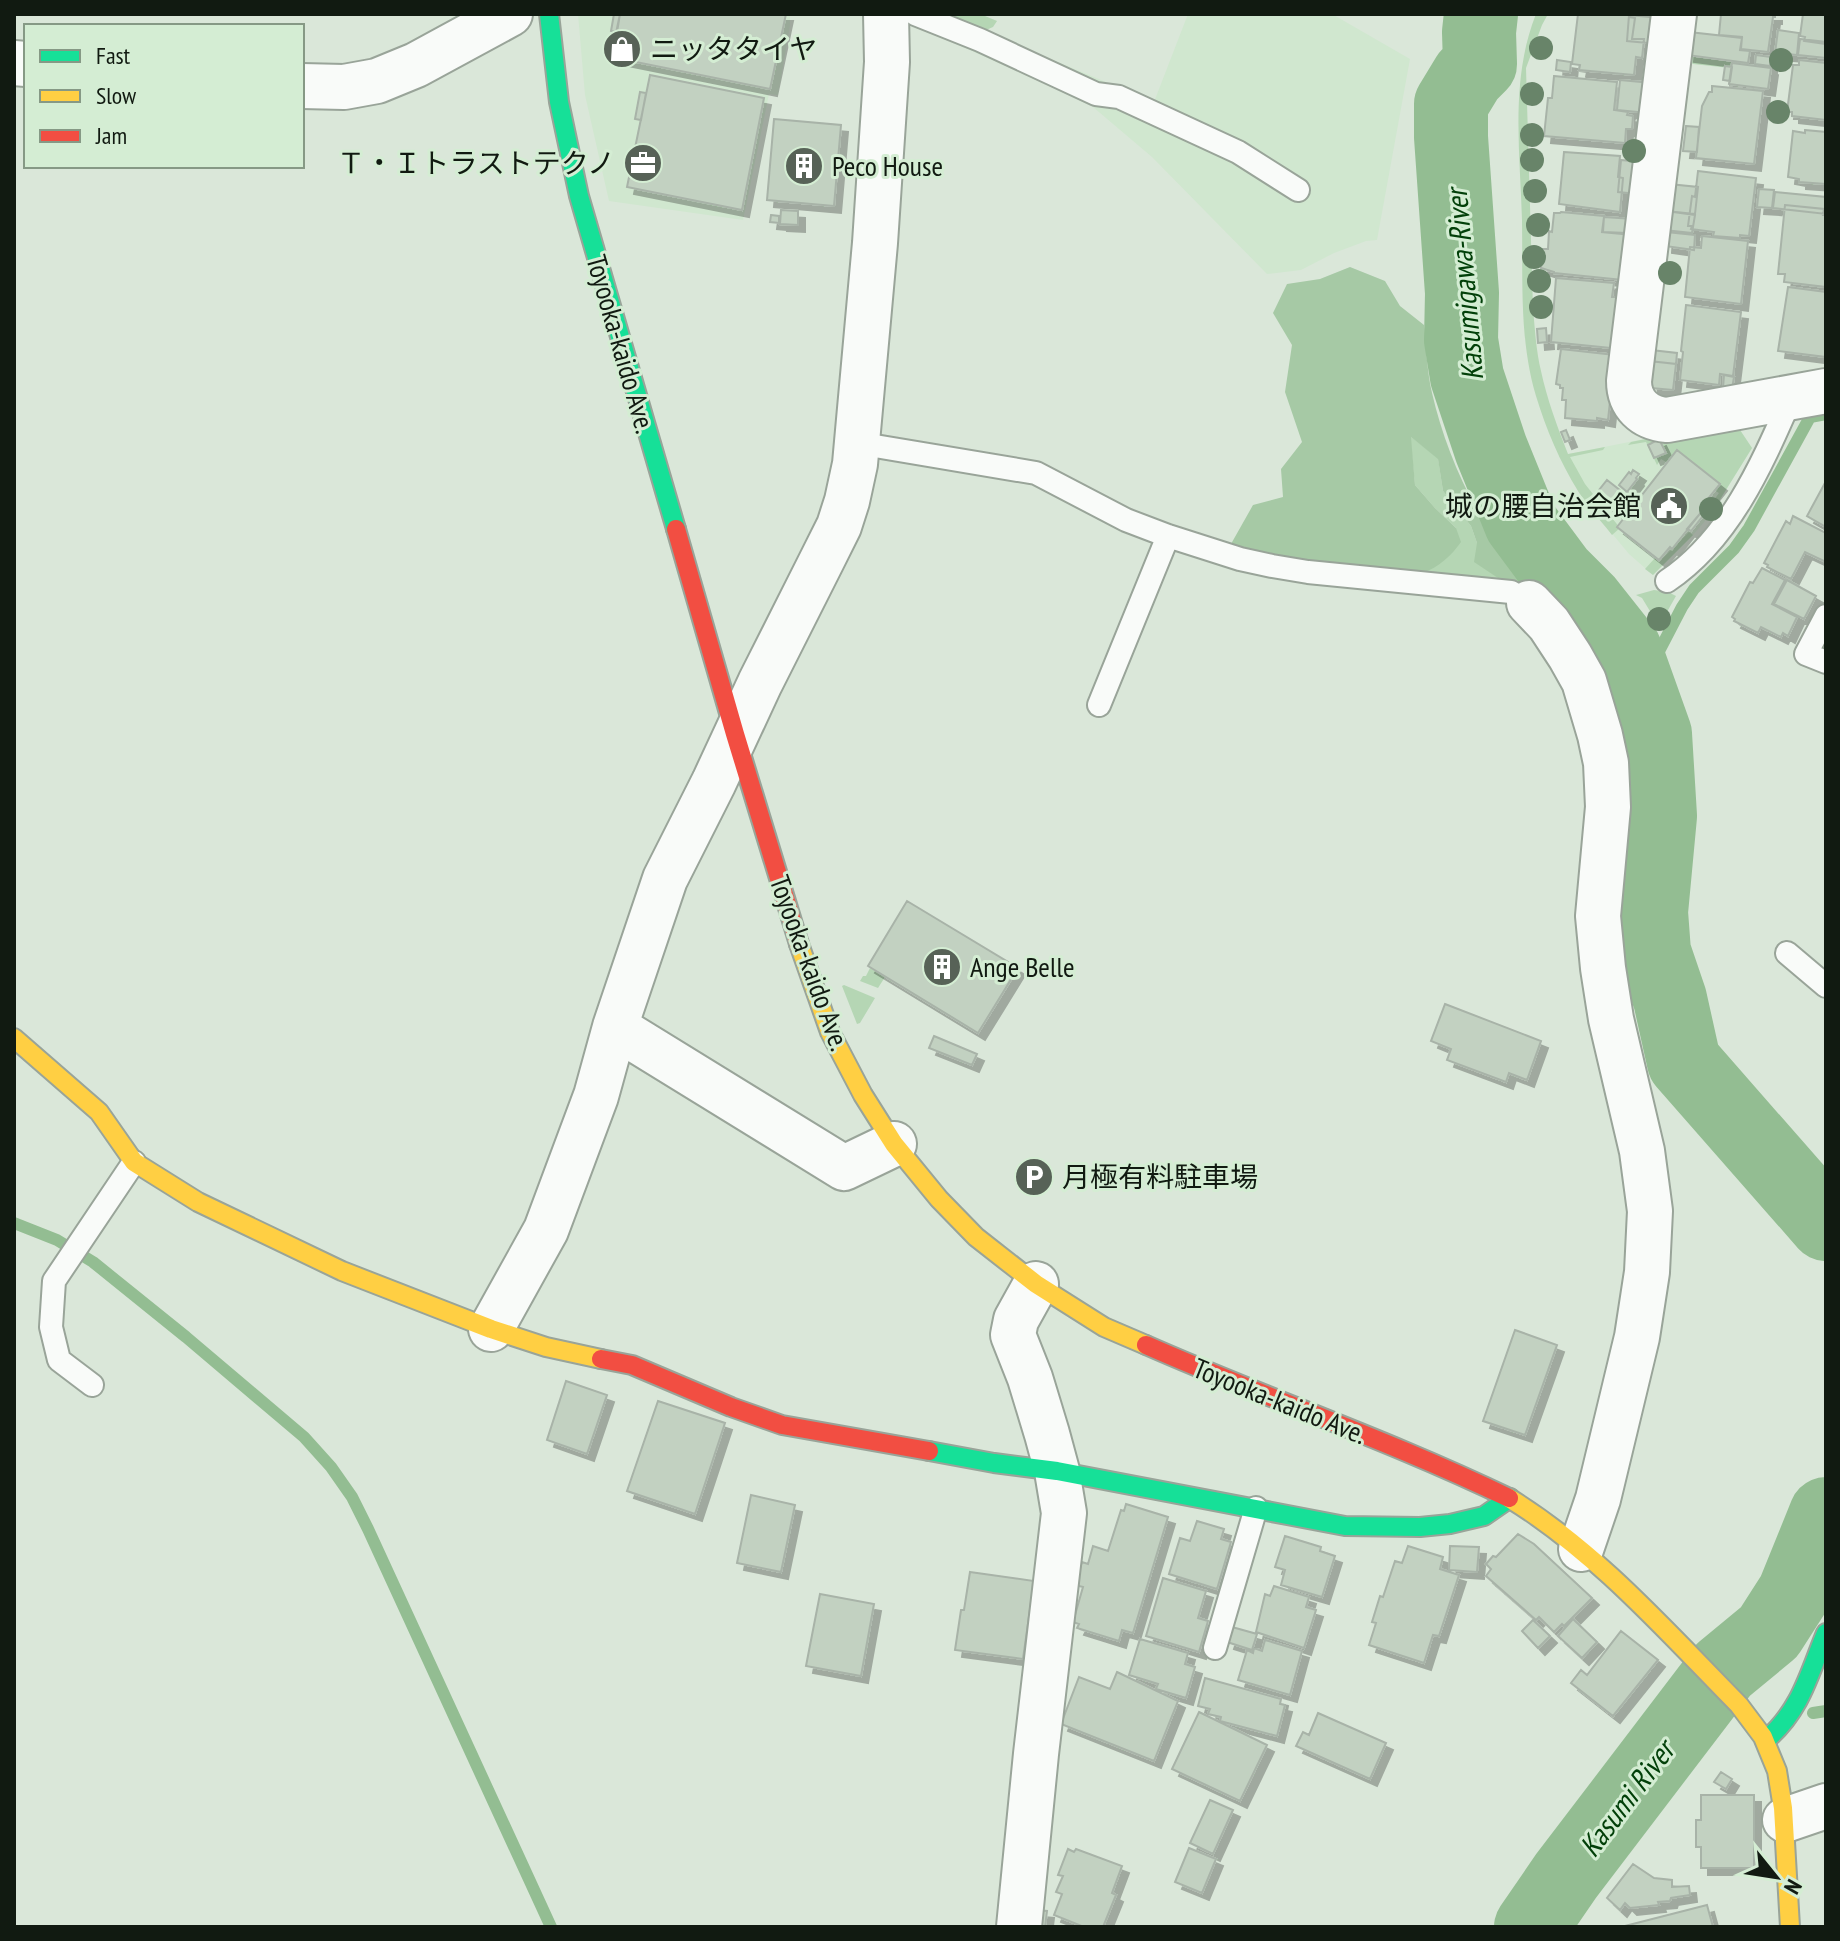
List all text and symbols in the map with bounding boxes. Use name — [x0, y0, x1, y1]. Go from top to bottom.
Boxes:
legend — [24, 24, 304, 168]
shop icon: ニッタタイヤ — [601, 28, 643, 70]
place label: ニッタタイヤ — [650, 30, 817, 67]
text: Fast — [96, 40, 131, 71]
text: Slow — [96, 80, 137, 111]
text: Jam — [95, 120, 127, 151]
office icon: Ｔ・Ｉトラストテクノ — [622, 142, 664, 184]
place label: Ｔ・Ｉトラストテクノ — [337, 144, 615, 181]
building icon: Peco House — [783, 145, 825, 187]
place label: Peco House — [832, 147, 943, 184]
water label: Kasumigawa-River — [1435, 184, 1491, 382]
street label: Toyooka-kaido Ave. — [578, 250, 665, 437]
public building icon: 城の腰自治会館 — [1648, 485, 1690, 527]
place label: 城の腰自治会館 — [1445, 487, 1641, 524]
street label: Toyooka-kaido Ave. — [762, 870, 859, 1055]
building icon: Ange Belle — [921, 946, 963, 988]
place label: Ange Belle — [970, 948, 1075, 985]
parking icon: 月極有料駐車場 — [1013, 1156, 1055, 1198]
place label: 月極有料駐車場 — [1062, 1158, 1258, 1195]
street label: Toyooka-kaido Ave. — [1188, 1349, 1372, 1452]
water label: Kasumi River — [1570, 1729, 1684, 1864]
north arrow — [1736, 1837, 1816, 1917]
text: N — [1778, 1875, 1808, 1899]

